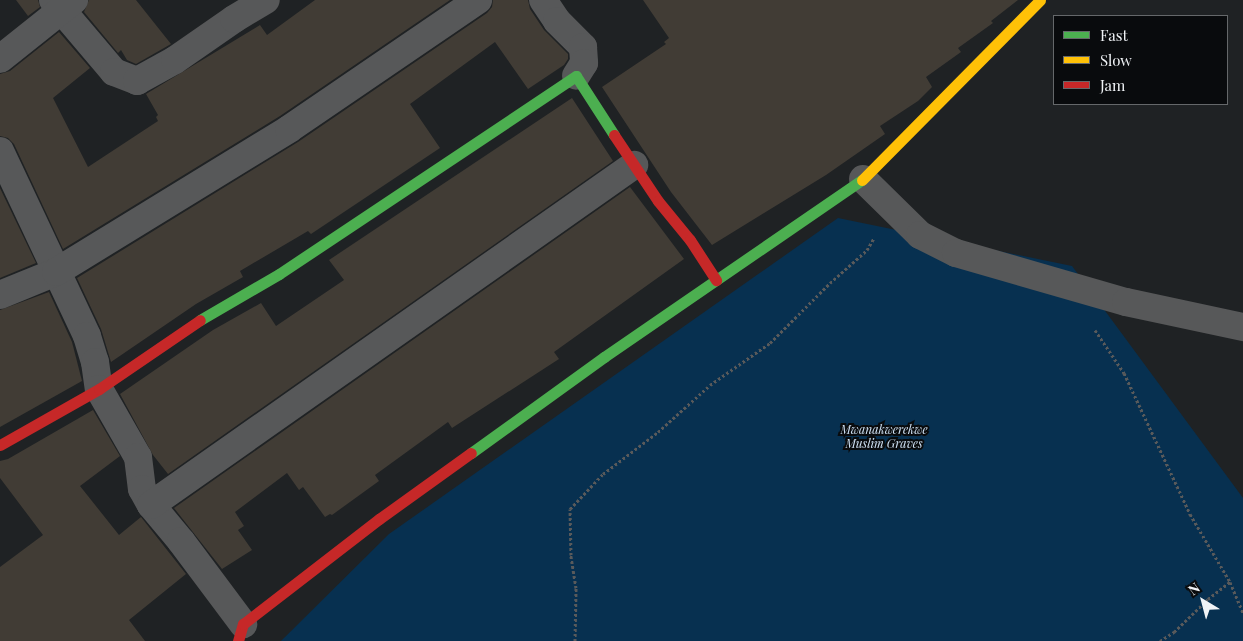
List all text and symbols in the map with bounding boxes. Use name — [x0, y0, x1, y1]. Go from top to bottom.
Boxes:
legend — [1053, 15, 1228, 105]
text: Fast — [1100, 25, 1128, 45]
text: Slow — [1100, 50, 1132, 70]
text: Jam — [1100, 75, 1125, 95]
park label: Mwanakwerekwe Muslim Graves — [840, 423, 928, 451]
north arrow — [1178, 576, 1228, 626]
text: N — [1184, 578, 1203, 599]

